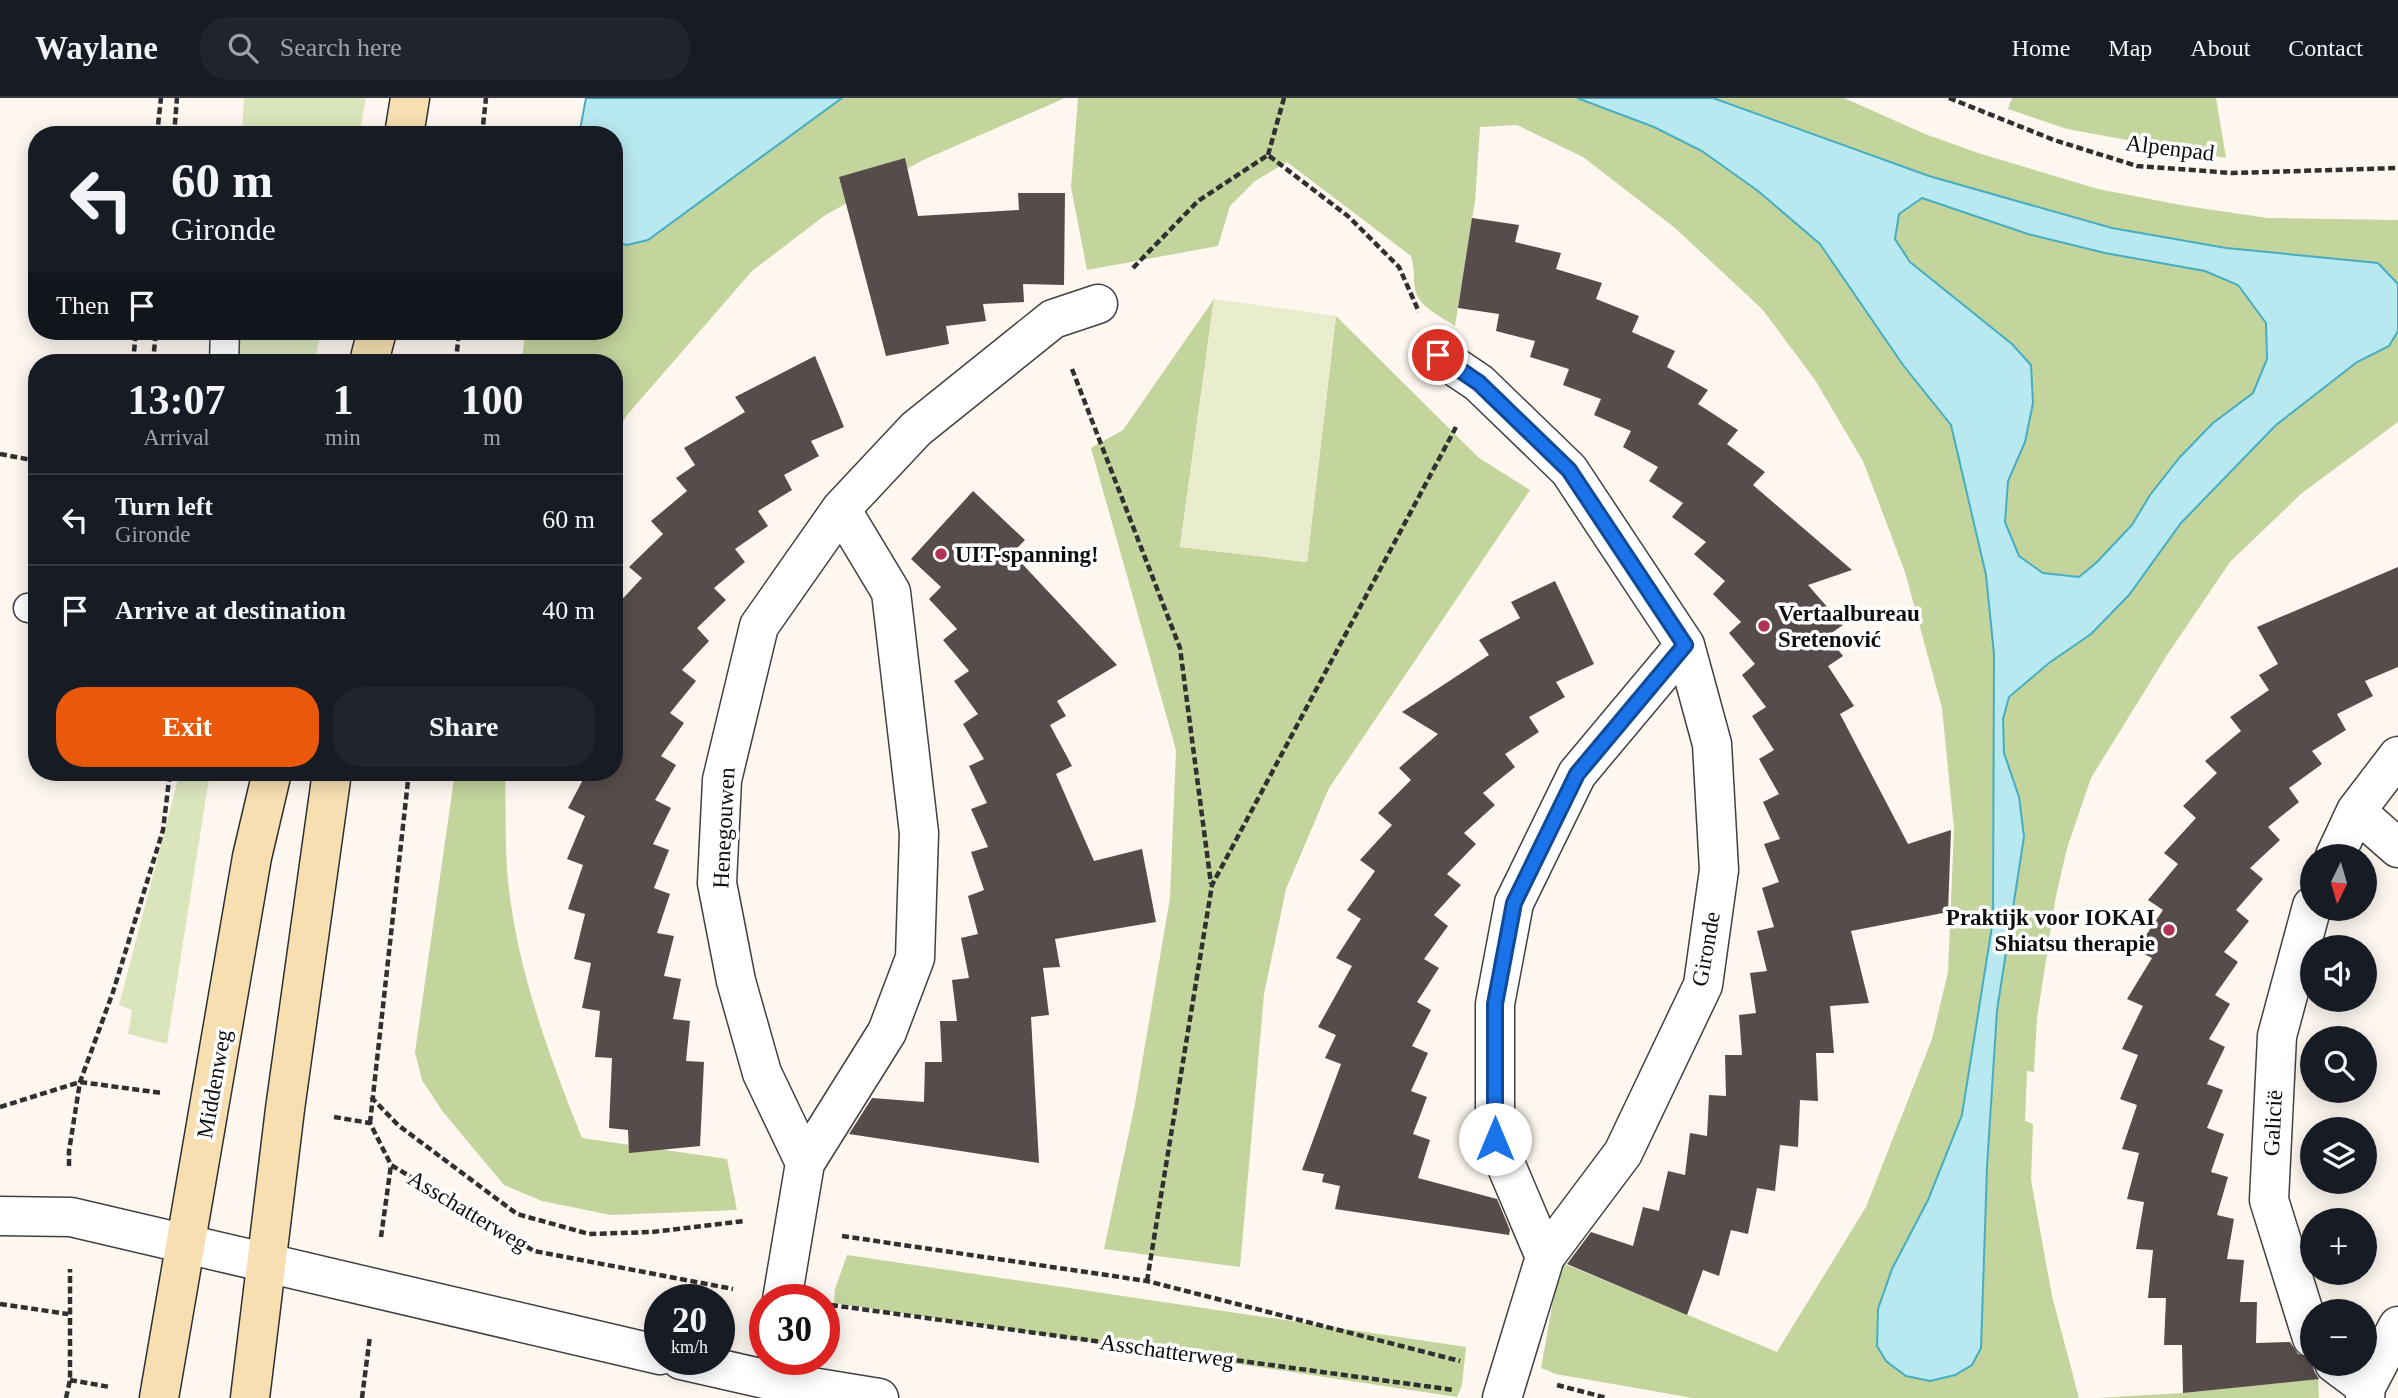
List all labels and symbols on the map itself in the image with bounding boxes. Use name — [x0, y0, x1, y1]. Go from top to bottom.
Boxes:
street label: Alpenpad — [2124, 130, 2216, 166]
pin — [1408, 325, 1468, 385]
place label: UIT-spanning! — [955, 542, 1099, 567]
marker: UIT-spanning! — [933, 546, 949, 562]
place label: Vertaalbureau Sretenović — [1778, 601, 1920, 652]
marker: Vertaalbureau Sretenović — [1756, 618, 1772, 634]
street label: Henegouwen — [708, 766, 740, 889]
north arrow — [2300, 844, 2376, 920]
place label: Praktijk voor IOKAI Shiatsu therapie — [1946, 905, 2155, 956]
street label: Gironde — [1687, 910, 1725, 988]
marker: Praktijk voor IOKAI Shiatsu therapie — [2161, 922, 2177, 938]
street label: Middenweg — [192, 1027, 236, 1140]
street label: Galicië — [2259, 1089, 2287, 1157]
position arrow — [1458, 1102, 1532, 1176]
street label: Asschatterweg — [404, 1165, 533, 1257]
speed limit sign: 30 — [749, 1284, 840, 1375]
street label: Asschatterweg — [1098, 1329, 1236, 1373]

